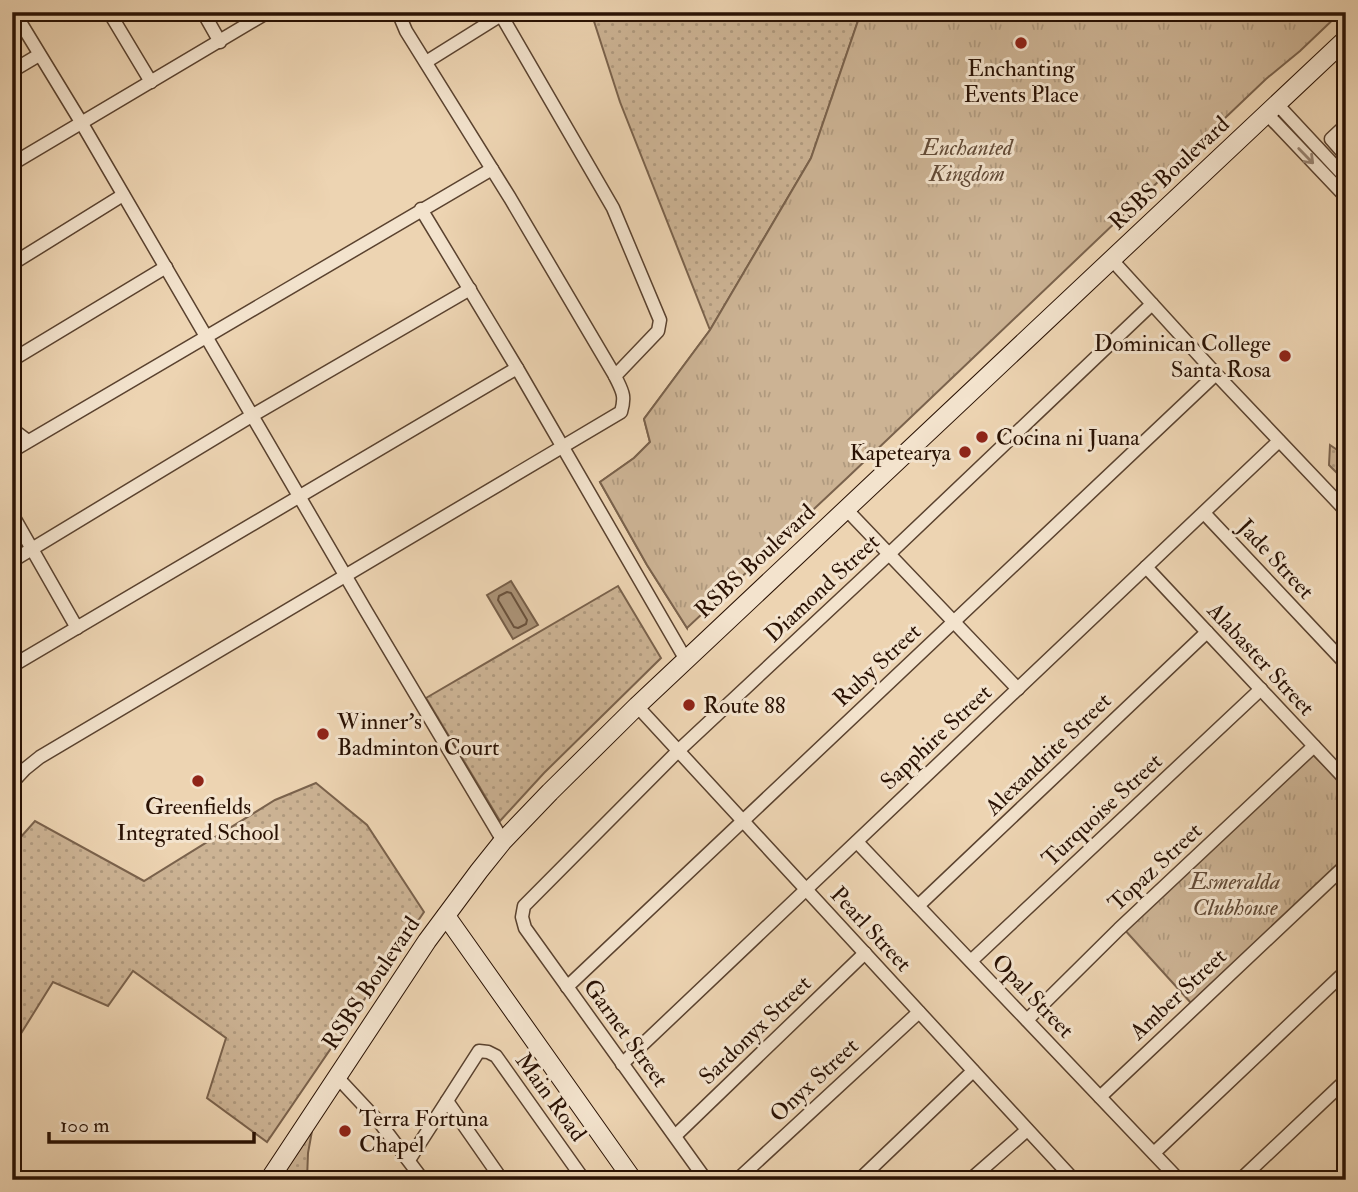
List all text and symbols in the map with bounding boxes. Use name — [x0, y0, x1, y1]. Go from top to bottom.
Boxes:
marker: Enchanting Events Place — [1013, 35, 1029, 51]
place label: Enchanting Events Place — [964, 54, 1079, 109]
street label: RSBS Boulevard — [1103, 110, 1235, 236]
park label: Enchanted Kingdom — [919, 133, 1014, 188]
one-way arrow — [1298, 147, 1315, 164]
place label: Dominican College Santa Rosa — [1094, 329, 1272, 384]
marker: Dominican College Santa Rosa — [1277, 348, 1293, 364]
place label: Cocina ni Juana — [996, 423, 1140, 452]
marker: Cocina ni Juana — [974, 429, 990, 445]
place label: Kapetearya — [850, 438, 952, 468]
marker: Kapetearya — [957, 444, 973, 460]
street label: RSBS Boulevard — [689, 498, 821, 624]
street label: Jade Street — [1231, 512, 1321, 605]
street label: Diamond Street — [759, 527, 885, 649]
street label: Alabaster Street — [1200, 596, 1321, 722]
street label: Ruby Street — [827, 617, 927, 713]
street label: Sapphire Street — [874, 678, 998, 797]
street label: Alexandrite Street — [978, 686, 1117, 822]
place label: Route 88 — [703, 691, 786, 720]
marker: Route 88 — [681, 697, 697, 713]
place label: Winner's Badminton Court — [336, 707, 500, 762]
marker: Winner's Badminton Court — [315, 726, 331, 742]
street label: Turquoise Street — [1036, 747, 1168, 873]
marker: Greenfields Integrated School — [190, 773, 206, 789]
place label: Greenfields Integrated School — [117, 792, 279, 847]
street label: Topaz Street — [1102, 816, 1209, 918]
park label: Esmeralda Clubhouse — [1187, 867, 1281, 922]
street label: Pearl Street — [824, 880, 918, 978]
street label: RSBS Boulevard — [316, 911, 426, 1055]
street label: Amber Street — [1123, 942, 1233, 1047]
street label: Opal Street — [985, 948, 1080, 1045]
street label: Sardonyx Street — [693, 969, 817, 1091]
street label: Garnet Street — [577, 973, 675, 1093]
street label: Onyx Street — [764, 1032, 864, 1128]
street label: Main Road — [509, 1047, 593, 1147]
scale bar — [49, 1101, 254, 1145]
place label: Terra Fortuna Chapel — [359, 1104, 489, 1160]
text: 100 m — [60, 1112, 110, 1139]
marker: Terra Fortuna Chapel — [337, 1123, 353, 1139]

